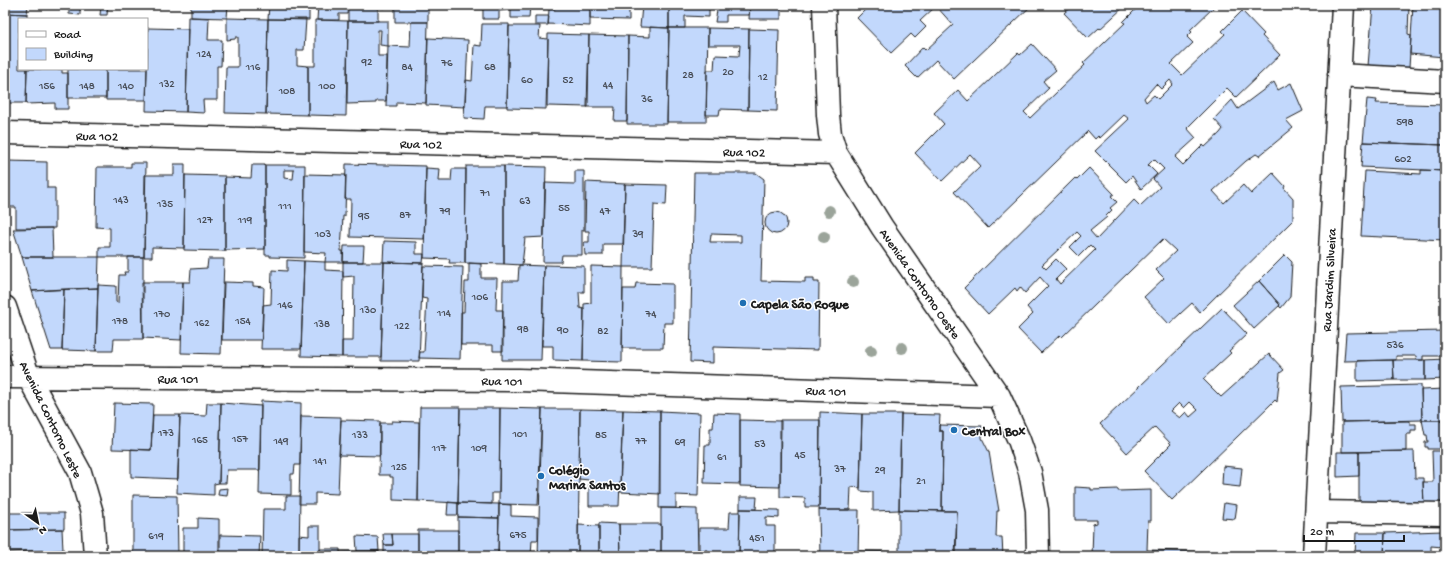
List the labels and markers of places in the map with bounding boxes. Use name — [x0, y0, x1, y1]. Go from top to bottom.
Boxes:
marker: Capela São Roque — [738, 298, 748, 308]
place label: Capela São Roque — [750, 298, 850, 314]
marker: Central Box — [949, 425, 959, 435]
place label: Central Box — [961, 425, 1025, 440]
place label: Colégio Marina Santos — [548, 464, 627, 494]
marker: Colégio Marina Santos — [536, 471, 546, 481]

